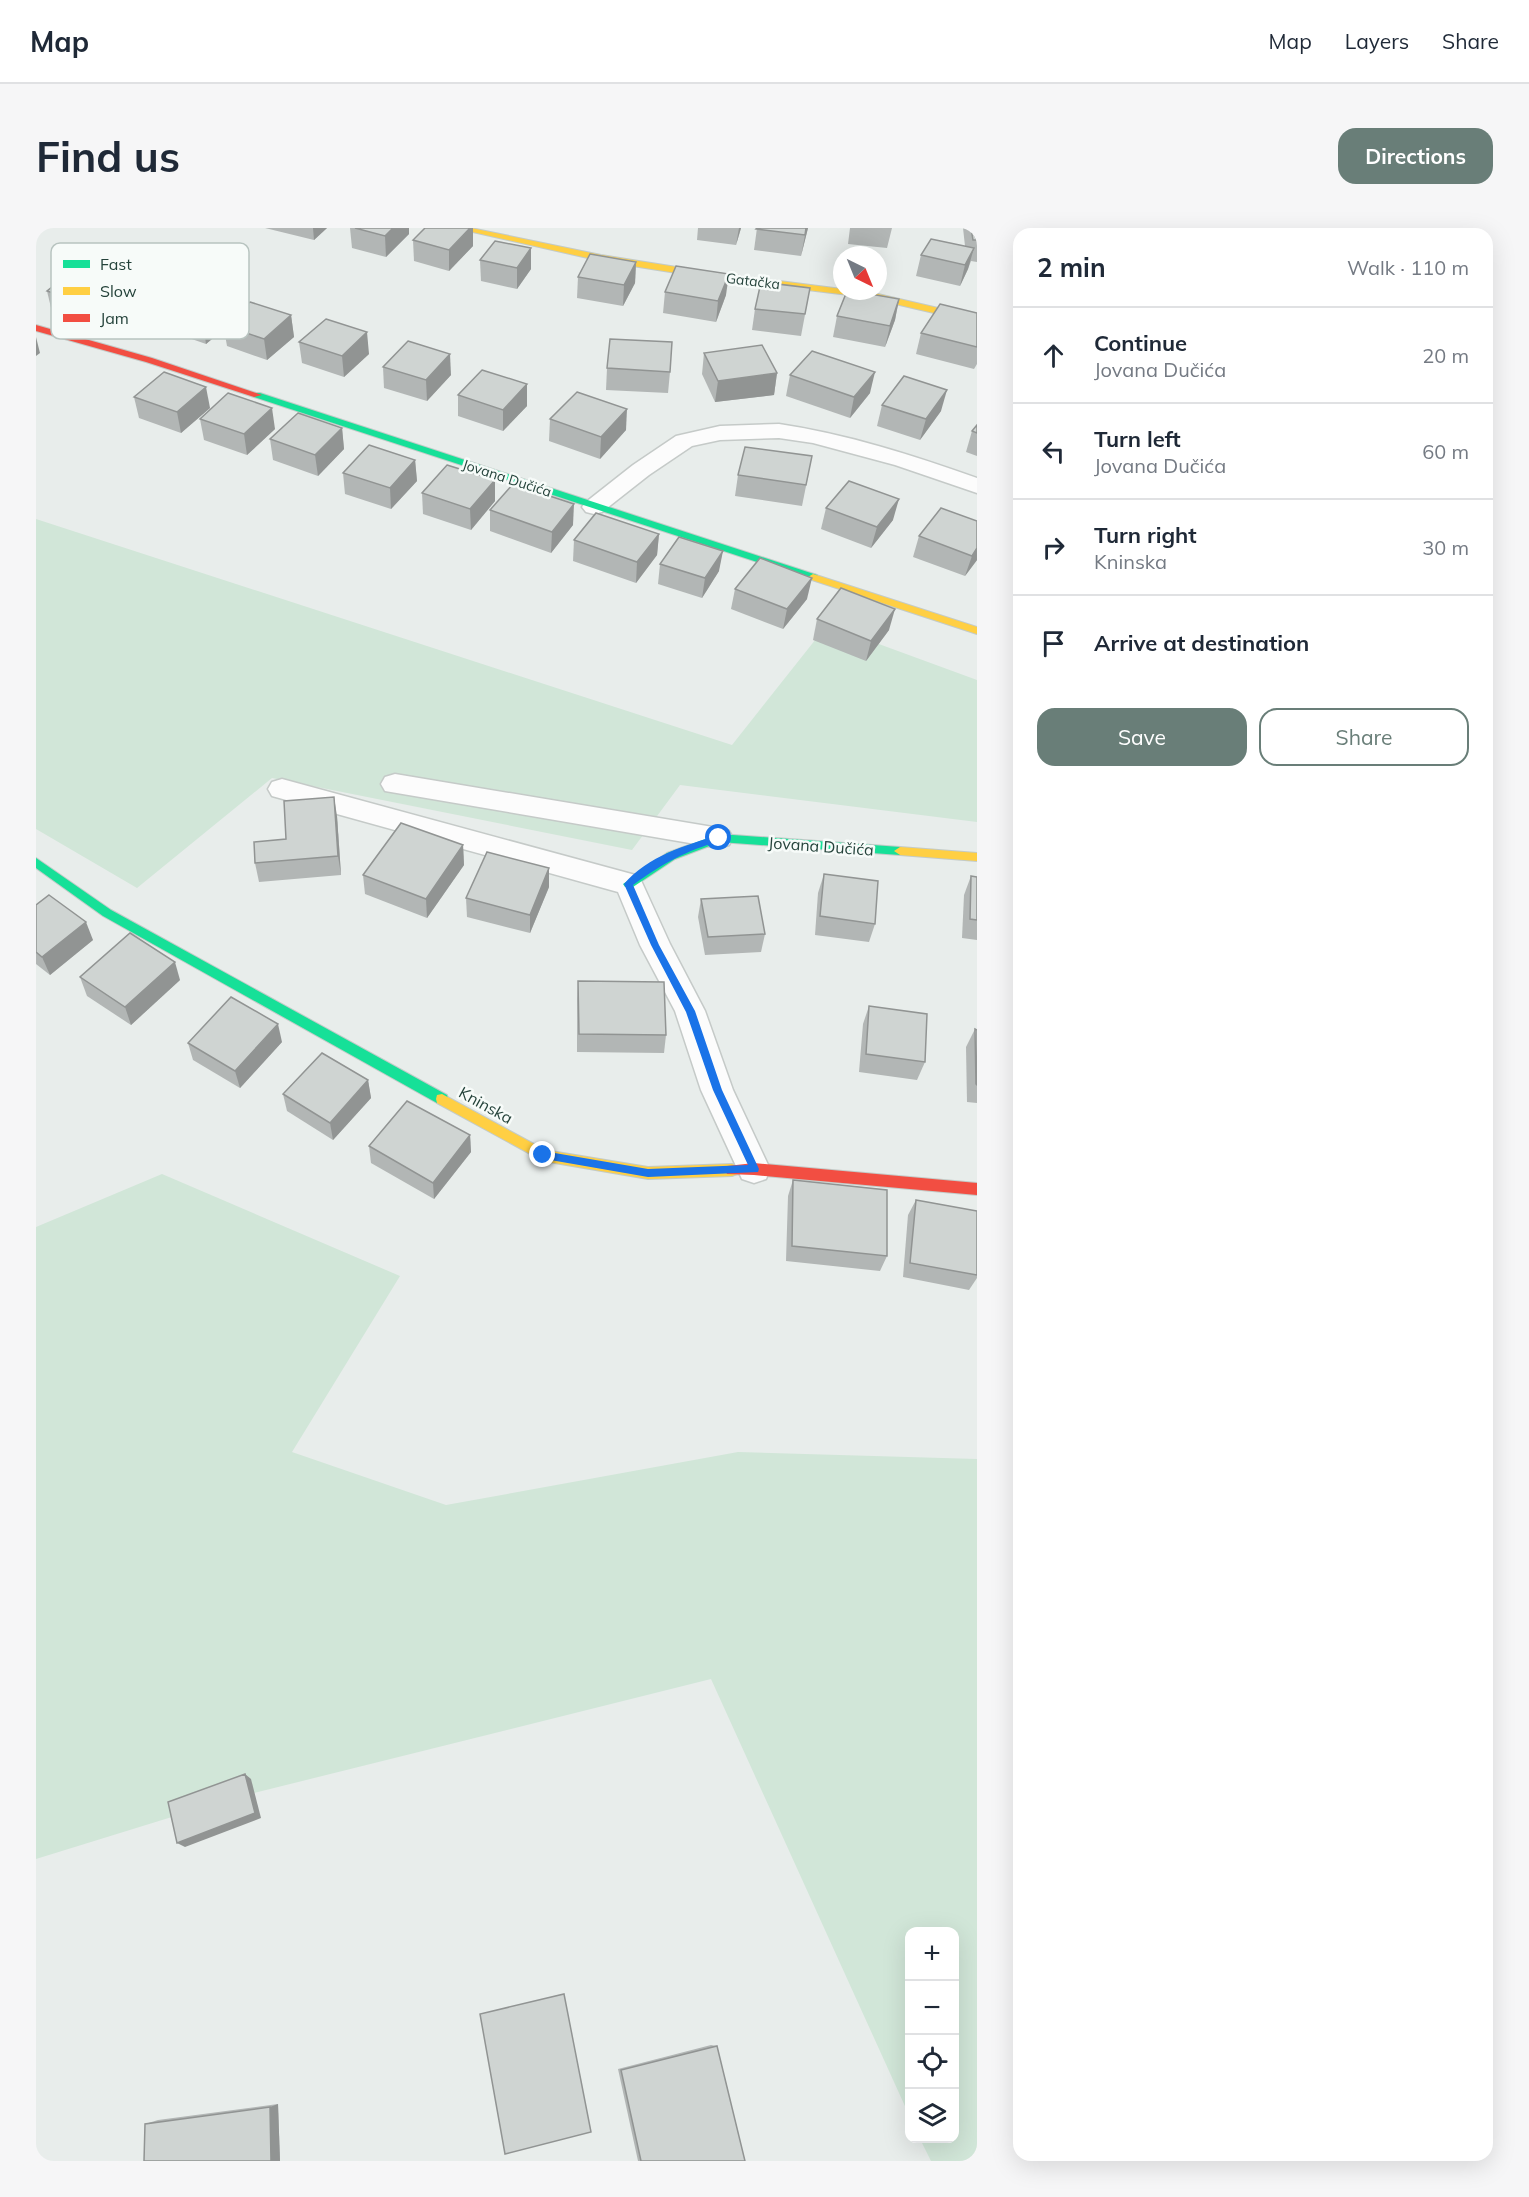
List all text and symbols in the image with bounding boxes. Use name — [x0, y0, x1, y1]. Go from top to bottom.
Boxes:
text: Map — [30, 24, 89, 59]
text: Map — [1269, 28, 1312, 54]
text: Layers — [1345, 28, 1409, 54]
text: Share — [1442, 28, 1499, 54]
button: Directions — [1338, 128, 1493, 184]
text: Find us — [36, 130, 180, 183]
legend — [51, 243, 249, 339]
north arrow — [833, 246, 887, 300]
text: 2 min — [1037, 251, 1106, 284]
text: Fast — [100, 254, 132, 274]
text: Walk · 110 m — [1347, 255, 1469, 280]
street label: Gatačka — [725, 269, 781, 293]
text: Slow — [100, 281, 137, 301]
text: Jam — [100, 308, 129, 328]
text: Continue — [1094, 329, 1187, 357]
icon: ahead — [1037, 339, 1070, 372]
text: 20 m — [1422, 343, 1469, 368]
text: Jovana Dučića — [1094, 357, 1226, 382]
text: Turn left — [1094, 425, 1181, 453]
icon: left — [1037, 435, 1070, 468]
text: 60 m — [1422, 439, 1469, 464]
text: Jovana Dučića — [1094, 453, 1226, 478]
street label: Jovana Dučića — [460, 455, 554, 501]
text: Turn right — [1094, 521, 1197, 549]
icon: right — [1037, 531, 1070, 564]
text: 30 m — [1422, 535, 1469, 560]
text: Kninska — [1094, 549, 1167, 574]
icon: arrive — [1037, 627, 1070, 660]
text: Arrive at destination — [1094, 629, 1309, 657]
button: Save — [1037, 708, 1247, 766]
button: Share — [1259, 708, 1469, 766]
route start — [705, 824, 731, 850]
street label: Jovana Dučića — [768, 832, 874, 860]
street label: Kninska — [456, 1082, 516, 1128]
route end — [529, 1141, 555, 1167]
map controls — [905, 1927, 959, 2143]
button: + — [905, 1927, 959, 1981]
button: − — [905, 1981, 959, 2035]
button: locate — [905, 2035, 959, 2089]
button: layers — [905, 2089, 959, 2143]

